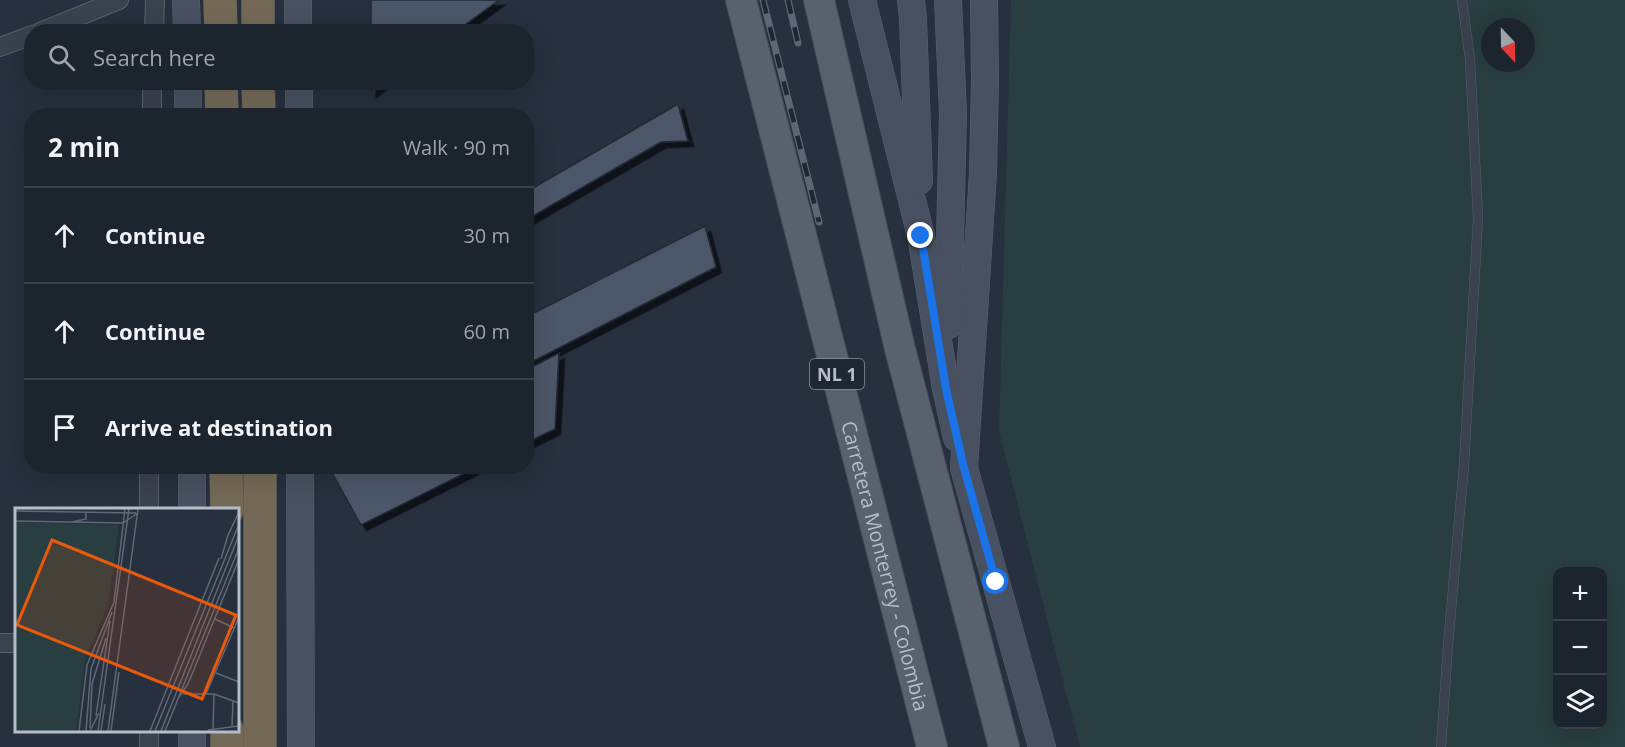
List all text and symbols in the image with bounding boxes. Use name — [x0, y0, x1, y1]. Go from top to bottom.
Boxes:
north arrow — [1481, 18, 1535, 72]
search box — [24, 24, 534, 90]
icon: search — [45, 41, 78, 74]
text: Search here — [93, 42, 216, 72]
text: 2 min — [48, 129, 120, 165]
text: Walk · 90 m — [403, 134, 510, 161]
icon: ahead — [48, 219, 81, 252]
text: Continue — [105, 220, 205, 250]
text: 30 m — [463, 222, 510, 249]
route end — [907, 222, 933, 248]
icon: ahead — [48, 315, 81, 348]
text: Continue — [105, 316, 205, 346]
text: 60 m — [463, 318, 510, 345]
road number: NL 1 — [810, 359, 864, 389]
icon: arrive — [48, 411, 81, 444]
text: Arrive at destination — [105, 412, 333, 442]
street label: Carretera Monterrey - Colombia — [836, 418, 936, 714]
inset map — [15, 508, 238, 732]
map controls — [1553, 567, 1607, 729]
button: + — [1553, 567, 1607, 621]
route start — [982, 568, 1008, 594]
button: − — [1553, 621, 1607, 675]
button: layers — [1553, 675, 1607, 729]

